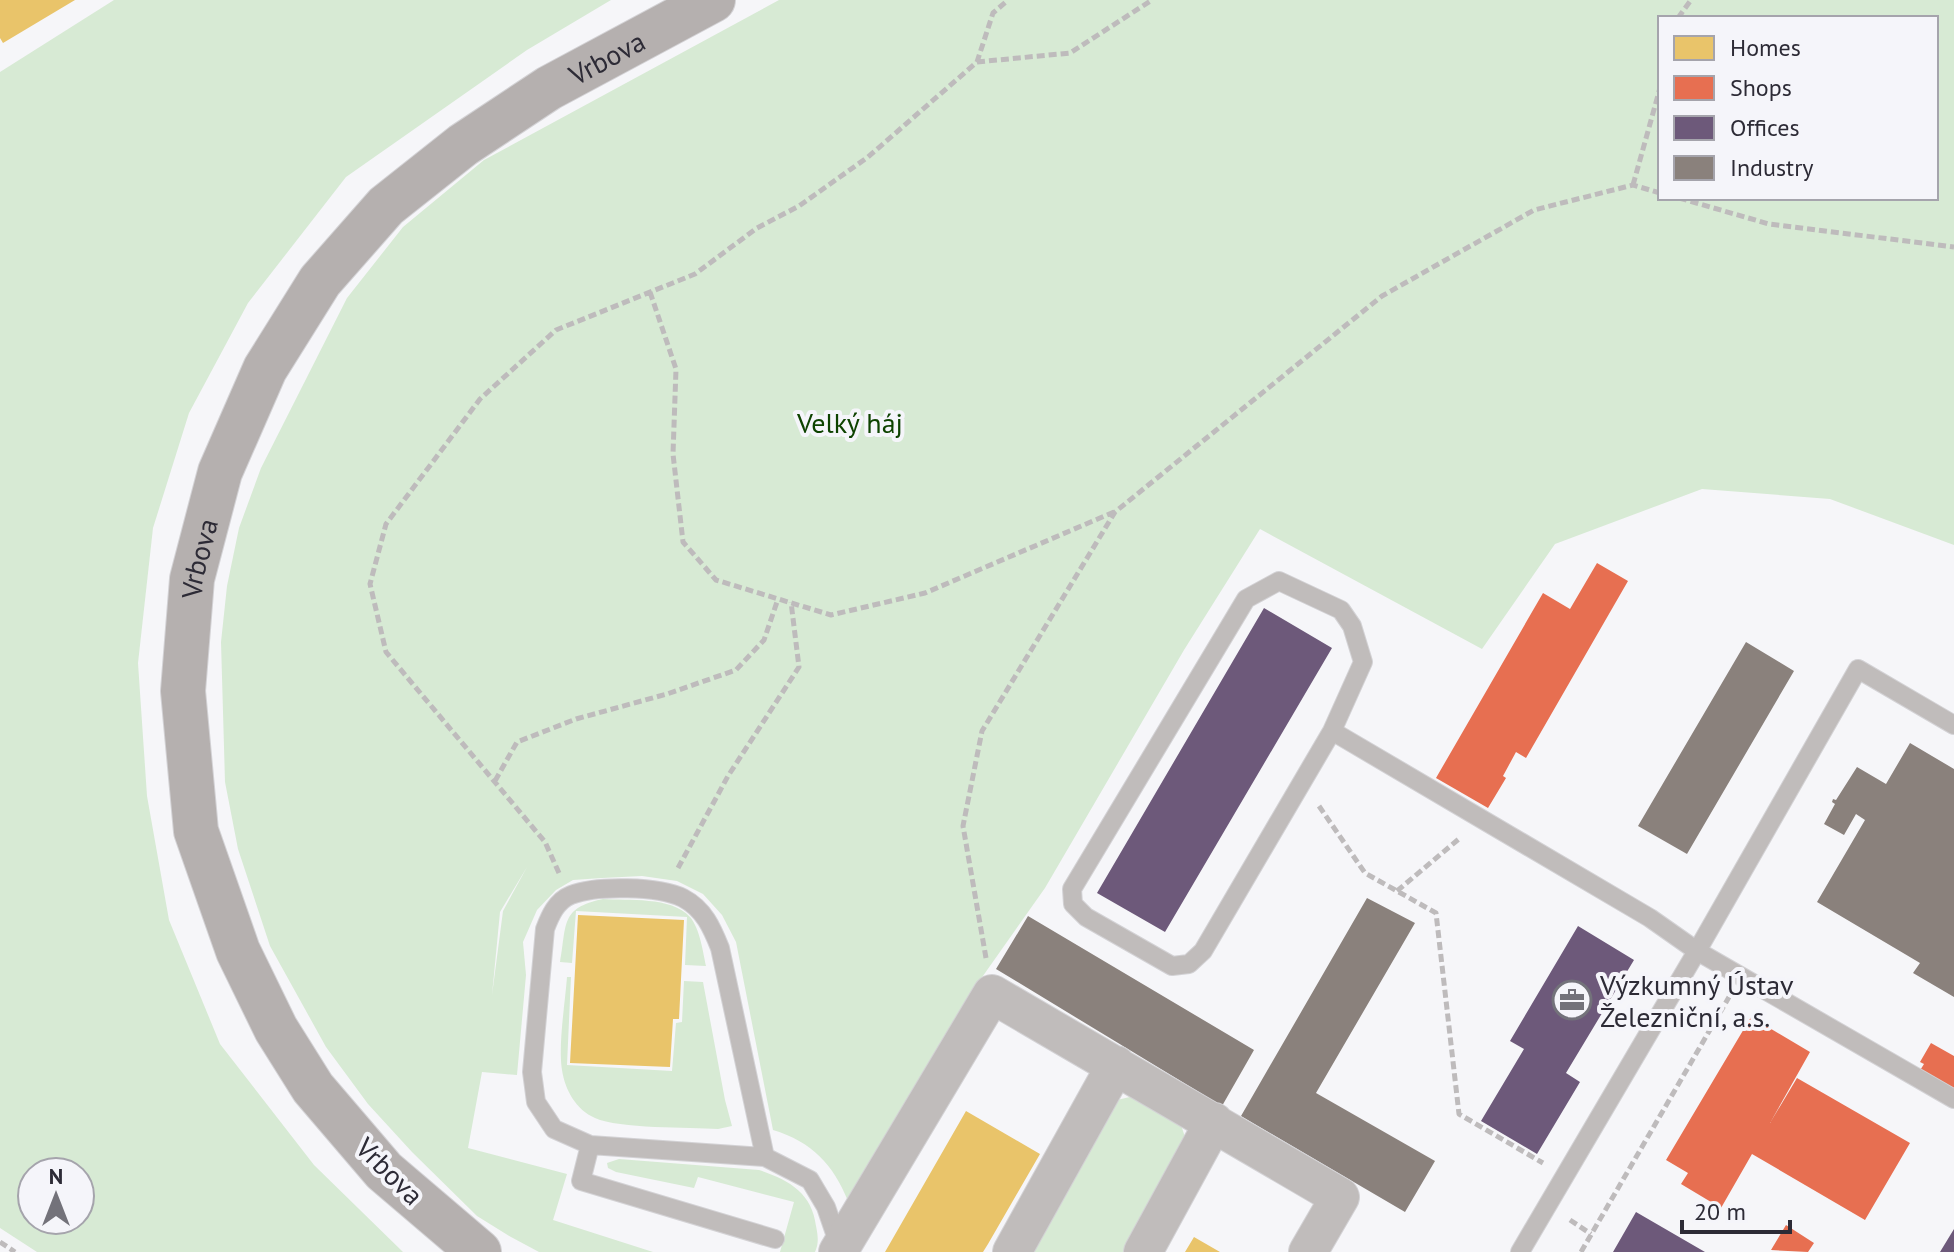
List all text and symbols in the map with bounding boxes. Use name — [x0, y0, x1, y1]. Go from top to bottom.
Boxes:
legend — [1658, 16, 1938, 200]
street label: Vrbova — [561, 22, 651, 93]
text: Homes — [1730, 32, 1801, 63]
text: Shops — [1730, 72, 1792, 103]
text: Offices — [1730, 112, 1800, 143]
text: Industry — [1730, 152, 1814, 183]
park label: Velký háj — [796, 404, 903, 441]
street label: Vrbova — [172, 514, 226, 601]
place label: Výzkumný Ústav Železniční, a.s. — [1599, 966, 1794, 1035]
office icon: Výzkumný Ústav Železniční, a.s. — [1551, 979, 1593, 1021]
street label: Vrbova — [348, 1129, 432, 1213]
north arrow — [16, 1156, 96, 1236]
text: N — [49, 1162, 63, 1190]
scale bar — [1682, 1184, 1790, 1234]
text: 20 m — [1694, 1196, 1746, 1227]

